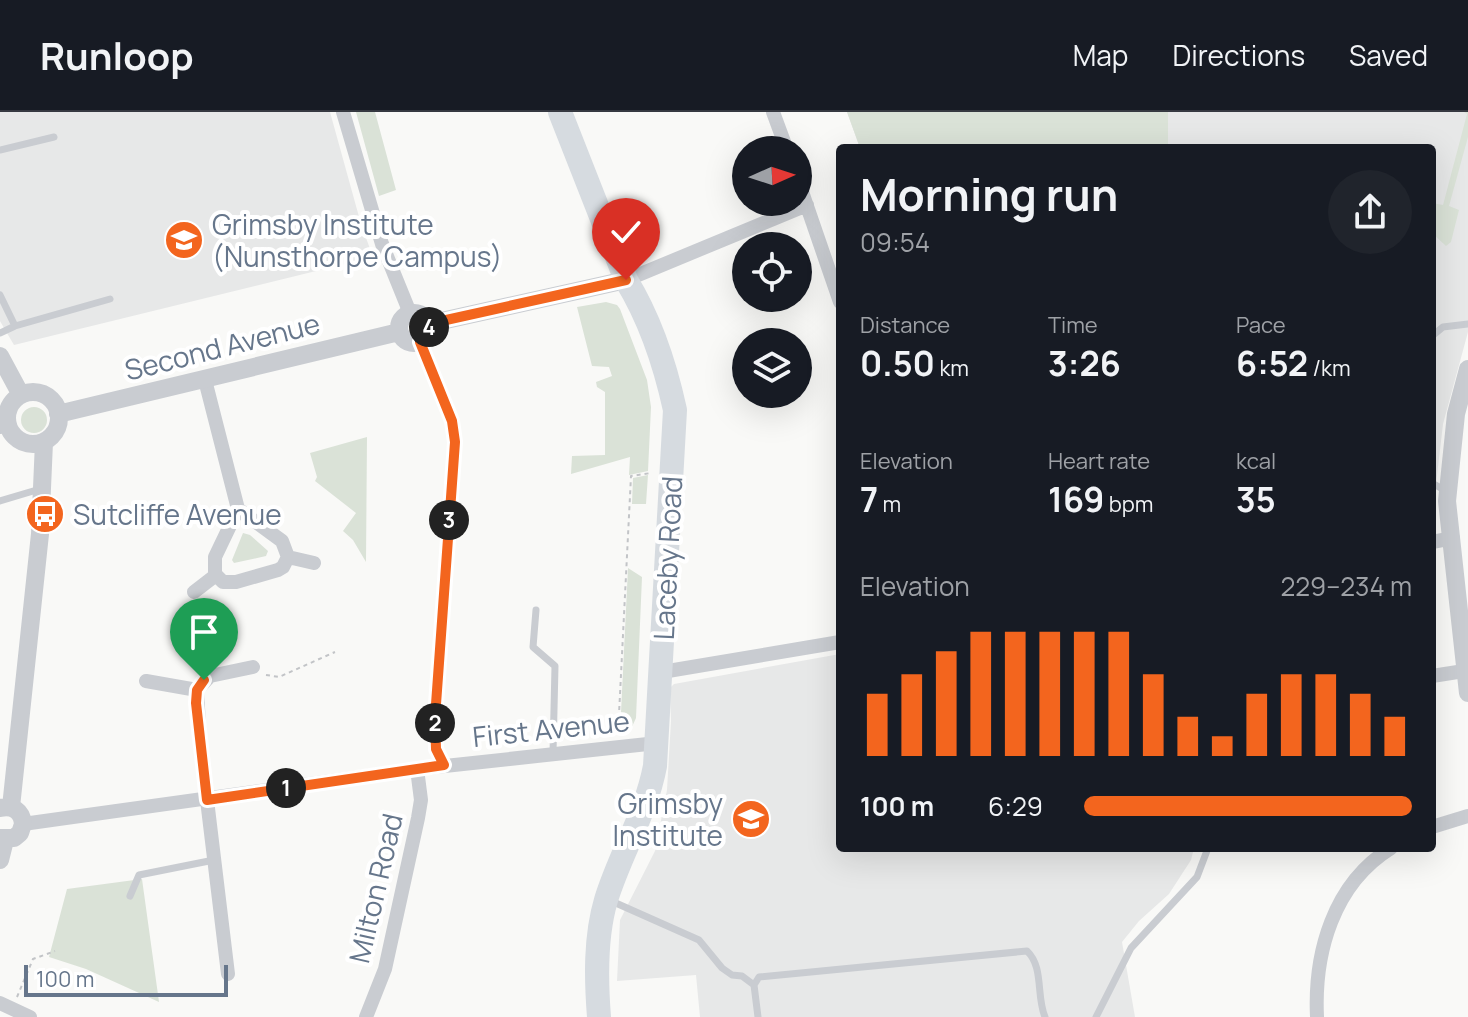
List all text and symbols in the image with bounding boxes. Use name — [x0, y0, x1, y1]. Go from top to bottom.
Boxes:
text: Runloop — [40, 29, 194, 81]
text: Map — [1073, 36, 1128, 74]
text: Directions — [1172, 36, 1305, 74]
text: Saved — [1349, 36, 1428, 74]
north arrow — [732, 136, 812, 216]
map controls — [732, 136, 812, 408]
text: Morning run — [860, 164, 1118, 224]
button: share — [1328, 170, 1412, 254]
pin — [592, 198, 660, 280]
place label: Grimsby Institute (Nunsthorpe Campus) — [212, 205, 503, 275]
icon: check — [604, 210, 648, 254]
school or university icon: Grimsby Institute (Nunsthorpe Campus) — [163, 219, 205, 261]
text: 09:54 — [860, 224, 930, 260]
button: locate — [732, 232, 812, 312]
street label: Second Avenue — [120, 303, 324, 389]
pin: 4 — [409, 307, 449, 347]
text: Distance — [860, 310, 950, 340]
text: Time — [1048, 310, 1098, 340]
text: Pace — [1236, 310, 1286, 340]
text: 4 — [422, 312, 436, 342]
button: layers — [732, 328, 812, 408]
text: 0.50 — [860, 340, 935, 386]
text: 3:26 — [1048, 340, 1121, 386]
text: 6:52 — [1236, 340, 1308, 386]
text: km — [935, 353, 969, 383]
text: /km — [1308, 353, 1351, 383]
text: Elevation — [860, 446, 953, 476]
text: Heart rate — [1048, 446, 1150, 476]
text: kcal — [1236, 446, 1276, 476]
street label: Laceby Road — [644, 475, 690, 641]
text: 7 — [860, 476, 878, 522]
text: 169 — [1048, 476, 1104, 522]
text: 35 — [1236, 476, 1276, 522]
text: m — [878, 489, 901, 519]
text: bpm — [1104, 489, 1153, 519]
bus stop icon: Sutcliffe Avenue — [24, 493, 66, 535]
place label: Sutcliffe Avenue — [73, 495, 282, 533]
pin: 3 — [429, 500, 469, 540]
text: 3 — [443, 505, 455, 535]
text: Elevation — [860, 568, 970, 604]
text: 229–234 m — [1280, 568, 1412, 604]
pin — [170, 598, 238, 680]
icon: arrive — [182, 610, 226, 654]
street label: First Avenue — [471, 701, 631, 755]
pin: 2 — [415, 703, 455, 743]
text: 2 — [428, 708, 442, 738]
pin: 1 — [266, 768, 306, 808]
text: 1 — [281, 773, 291, 803]
place label: Grimsby Institute — [613, 784, 723, 854]
text: 100 m — [860, 788, 934, 824]
text: 6:29 — [988, 788, 1043, 824]
school or university icon: Grimsby Institute — [730, 798, 772, 840]
street label: Milton Road — [339, 809, 411, 967]
scale bar — [24, 961, 228, 997]
text: 100 m — [36, 964, 94, 994]

